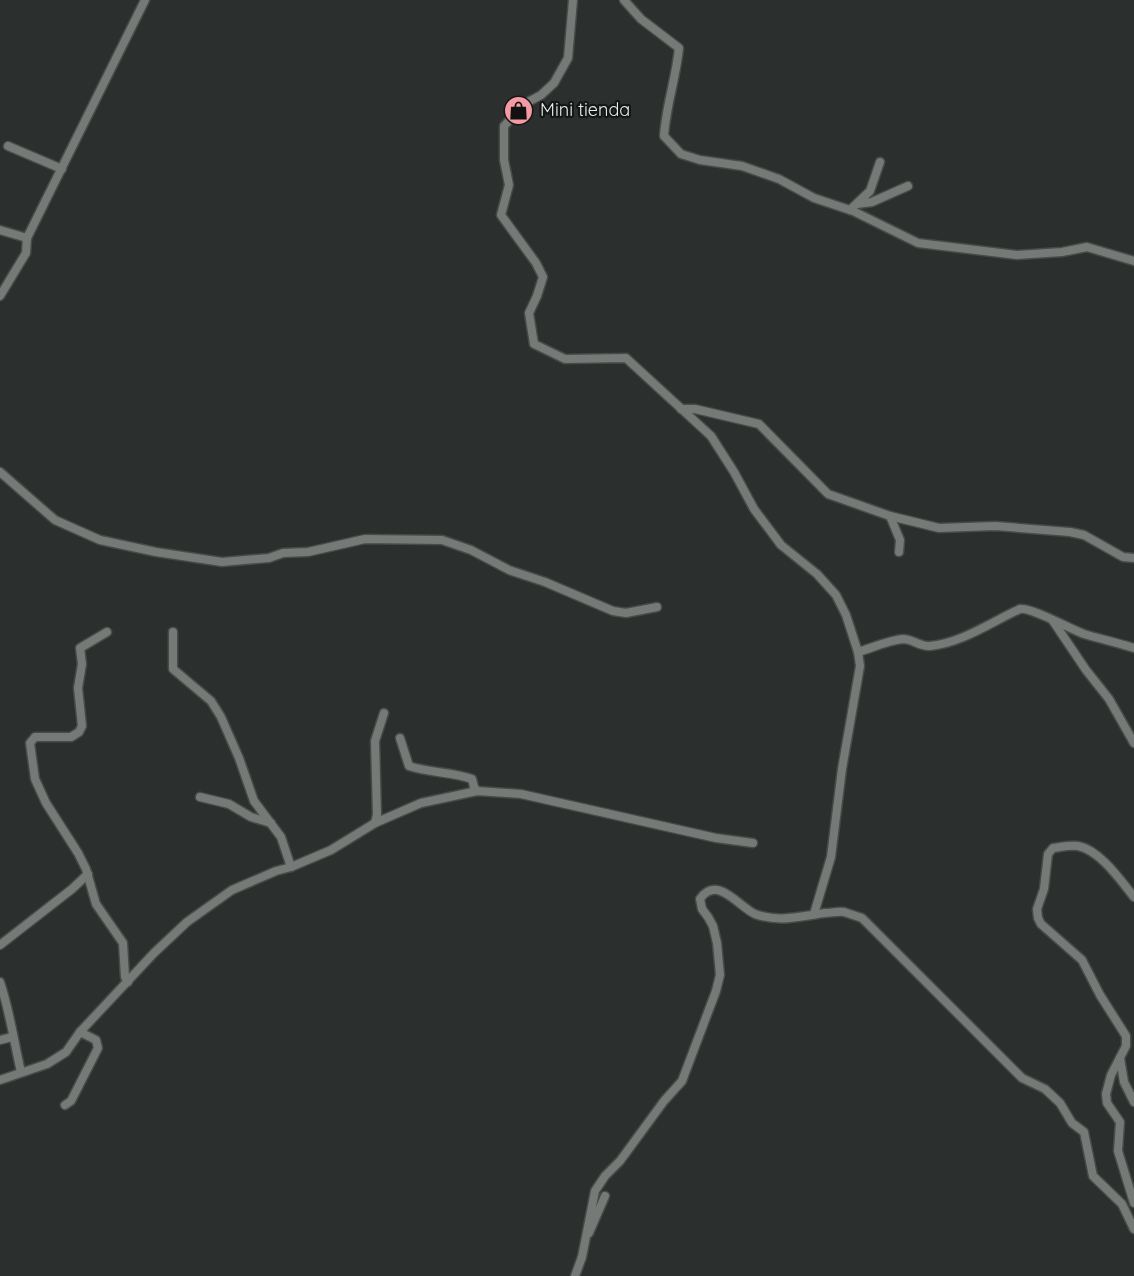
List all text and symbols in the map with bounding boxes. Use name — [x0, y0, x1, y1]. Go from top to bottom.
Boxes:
shop icon: Mini tienda — [503, 94, 535, 126]
place label: Mini tienda — [540, 98, 630, 121]

